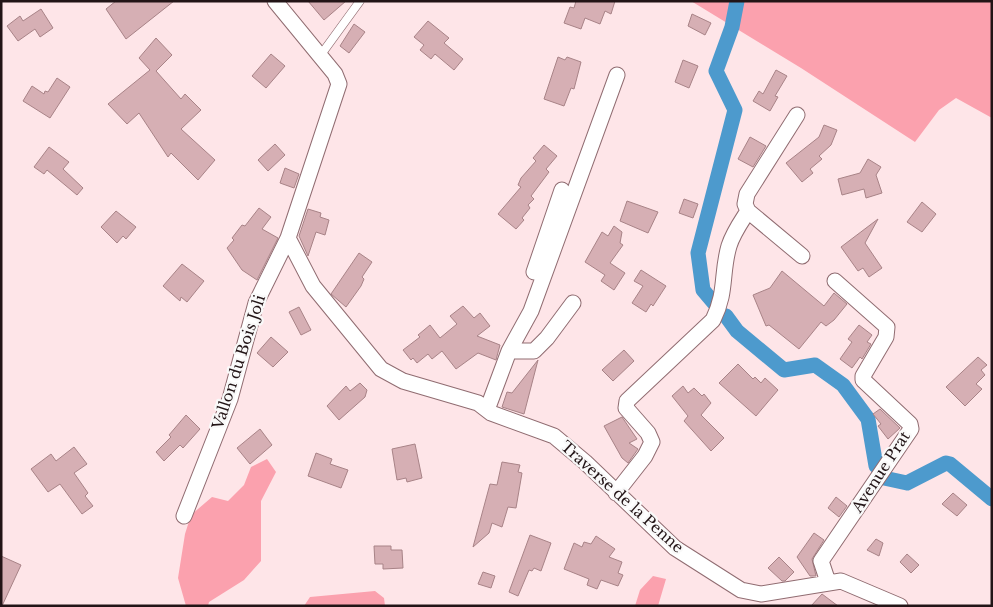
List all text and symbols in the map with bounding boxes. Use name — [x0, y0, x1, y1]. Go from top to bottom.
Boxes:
street label: Vallon du Bois Joli — [208, 292, 269, 432]
street label: Avenue Prat — [847, 427, 914, 517]
street label: Traverse de la Penne — [557, 437, 688, 557]

